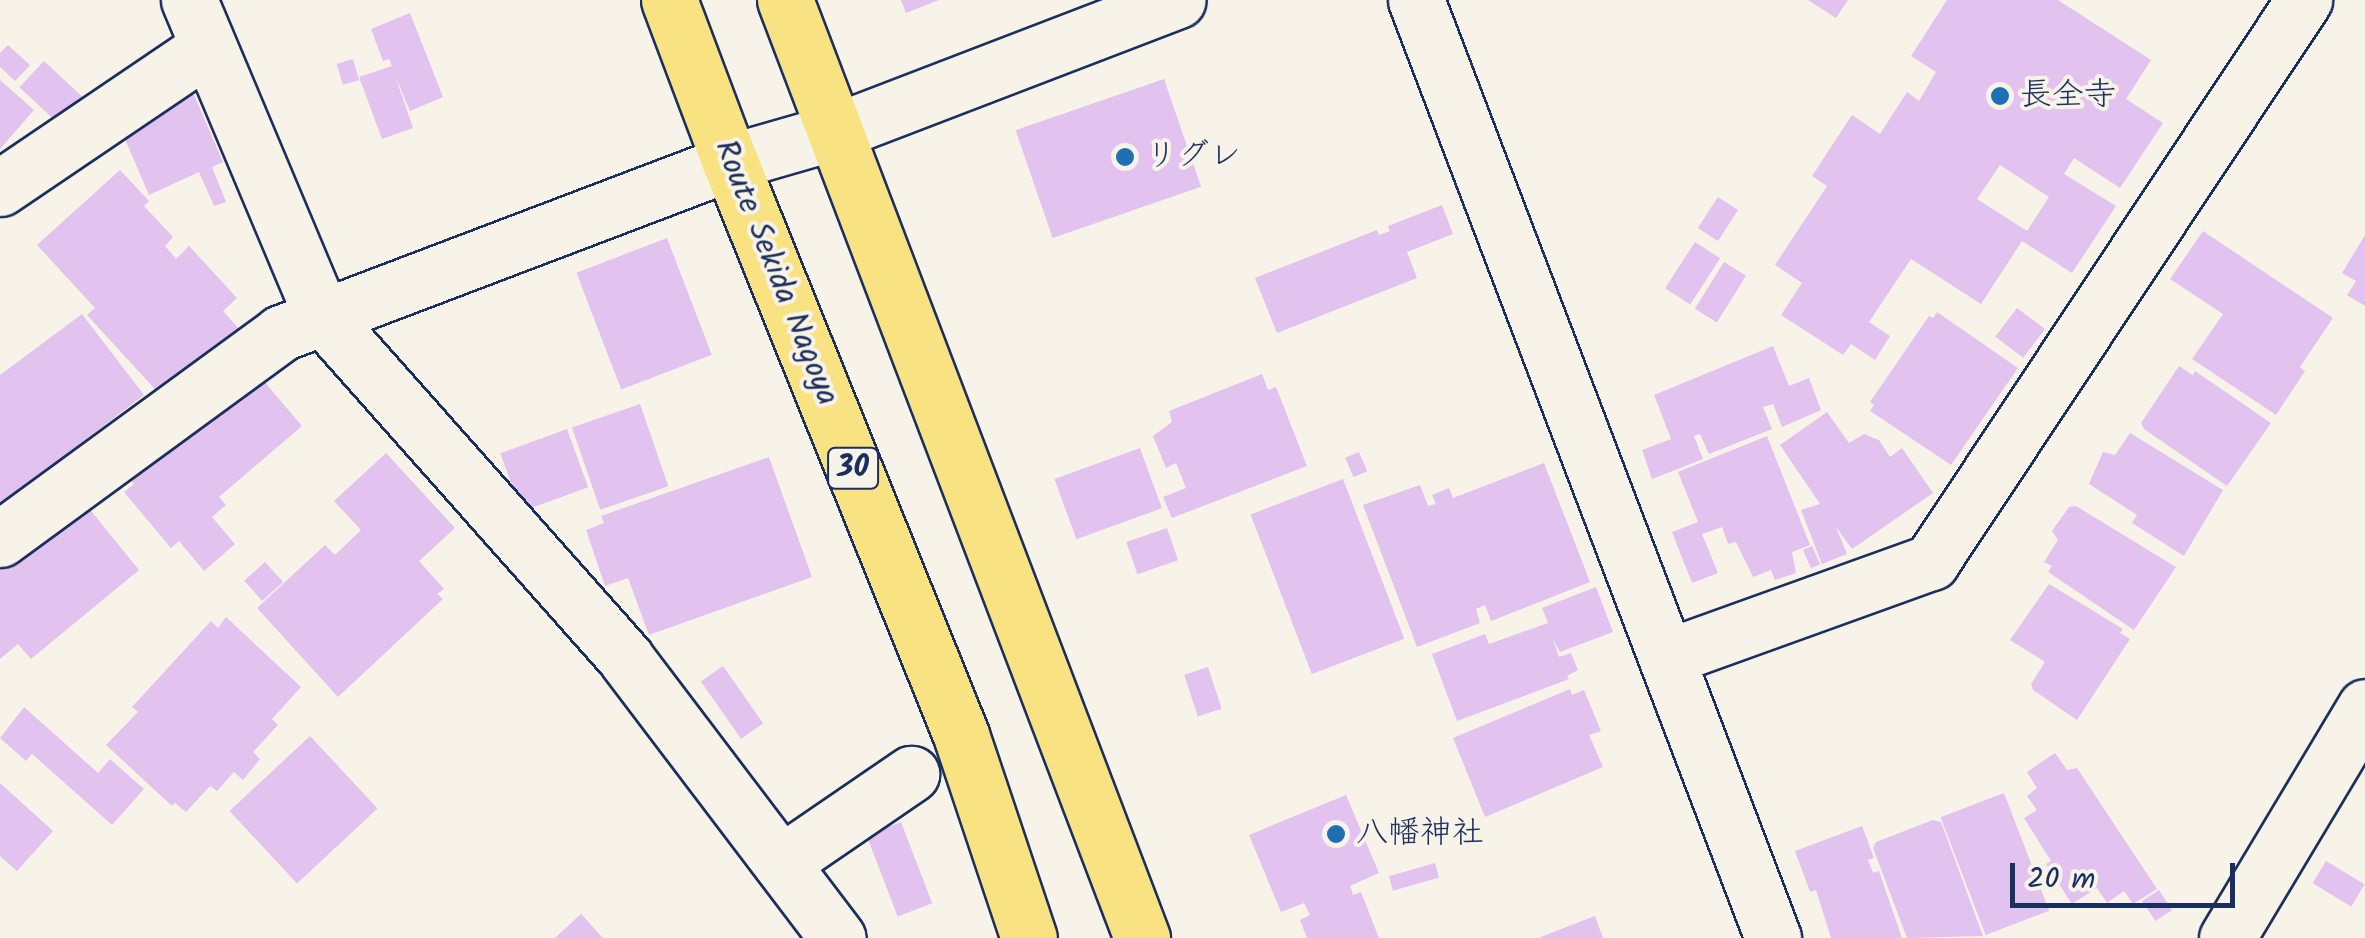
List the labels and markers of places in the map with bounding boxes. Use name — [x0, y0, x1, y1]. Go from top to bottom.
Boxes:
place label: 長全寺 — [2020, 77, 2116, 115]
marker: 長全寺 — [1989, 85, 2011, 107]
place label: リグレ — [1145, 138, 1241, 176]
marker: リグレ — [1114, 146, 1136, 168]
place label: 八幡神社 — [1356, 815, 1484, 853]
marker: 八幡神社 — [1325, 823, 1347, 845]

